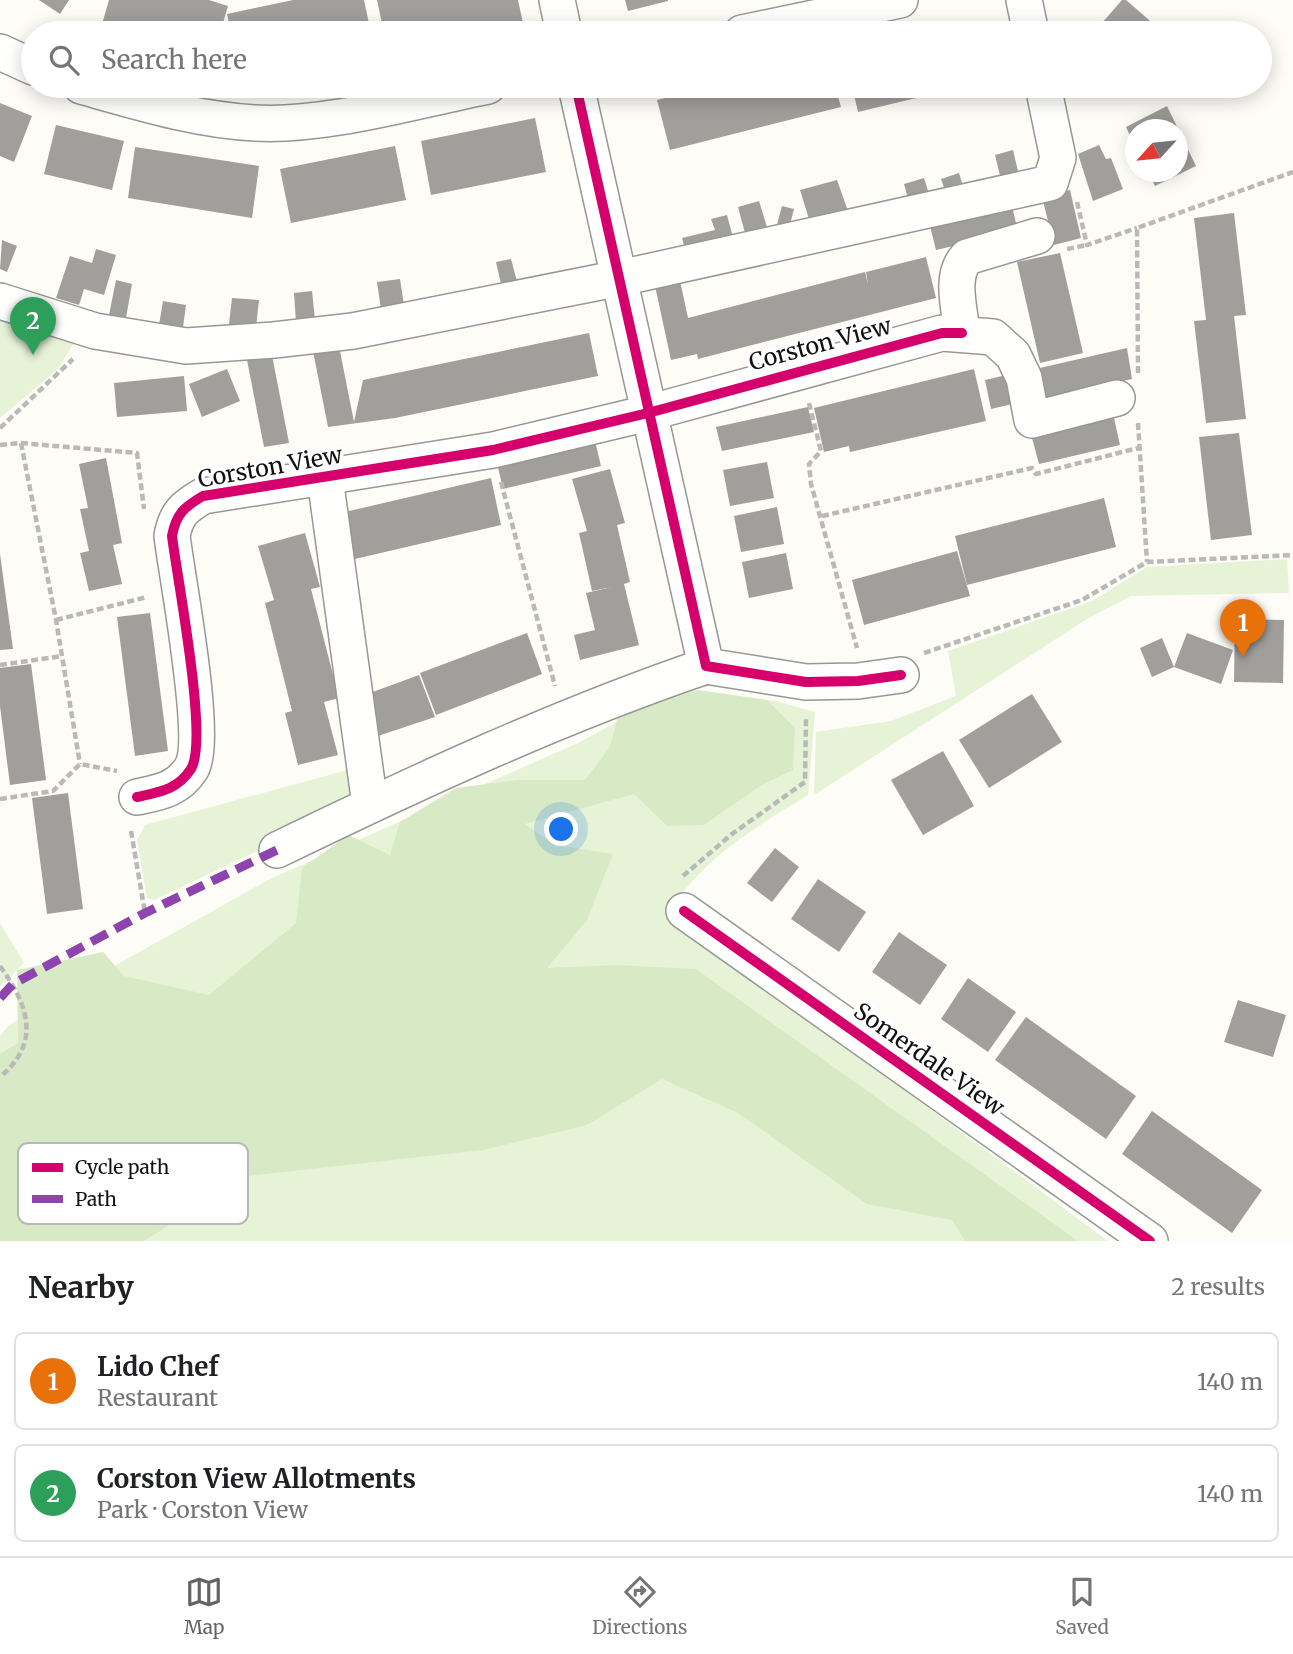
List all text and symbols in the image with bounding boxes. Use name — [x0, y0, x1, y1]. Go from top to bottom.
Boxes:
search box — [21, 21, 1272, 98]
icon: search — [45, 41, 83, 79]
text: Search here — [101, 43, 247, 76]
north arrow — [1125, 119, 1188, 182]
pin: 2 — [10, 297, 56, 355]
street label: Corston View — [746, 310, 895, 376]
street label: Corston View — [195, 439, 345, 493]
pin: 1 — [1220, 599, 1266, 657]
your location — [544, 812, 578, 846]
street label: Somerdale View — [848, 996, 1011, 1122]
legend — [18, 1143, 248, 1224]
text: Cycle path — [75, 1155, 170, 1179]
text: Path — [75, 1187, 117, 1211]
text: Nearby — [28, 1268, 134, 1306]
text: 2 results — [1171, 1272, 1265, 1301]
text: Lido Chef — [97, 1350, 219, 1383]
text: 1 — [48, 1367, 58, 1396]
text: 140 m — [1197, 1367, 1263, 1396]
text: Restaurant — [97, 1383, 218, 1412]
text: Corston View Allotments — [97, 1462, 416, 1495]
text: 2 — [46, 1479, 60, 1508]
text: 140 m — [1197, 1479, 1263, 1508]
text: Park · Corston View — [97, 1495, 308, 1524]
tab: Map — [184, 1573, 224, 1639]
tab: Directions — [592, 1573, 687, 1639]
tab: Saved — [1055, 1573, 1109, 1639]

